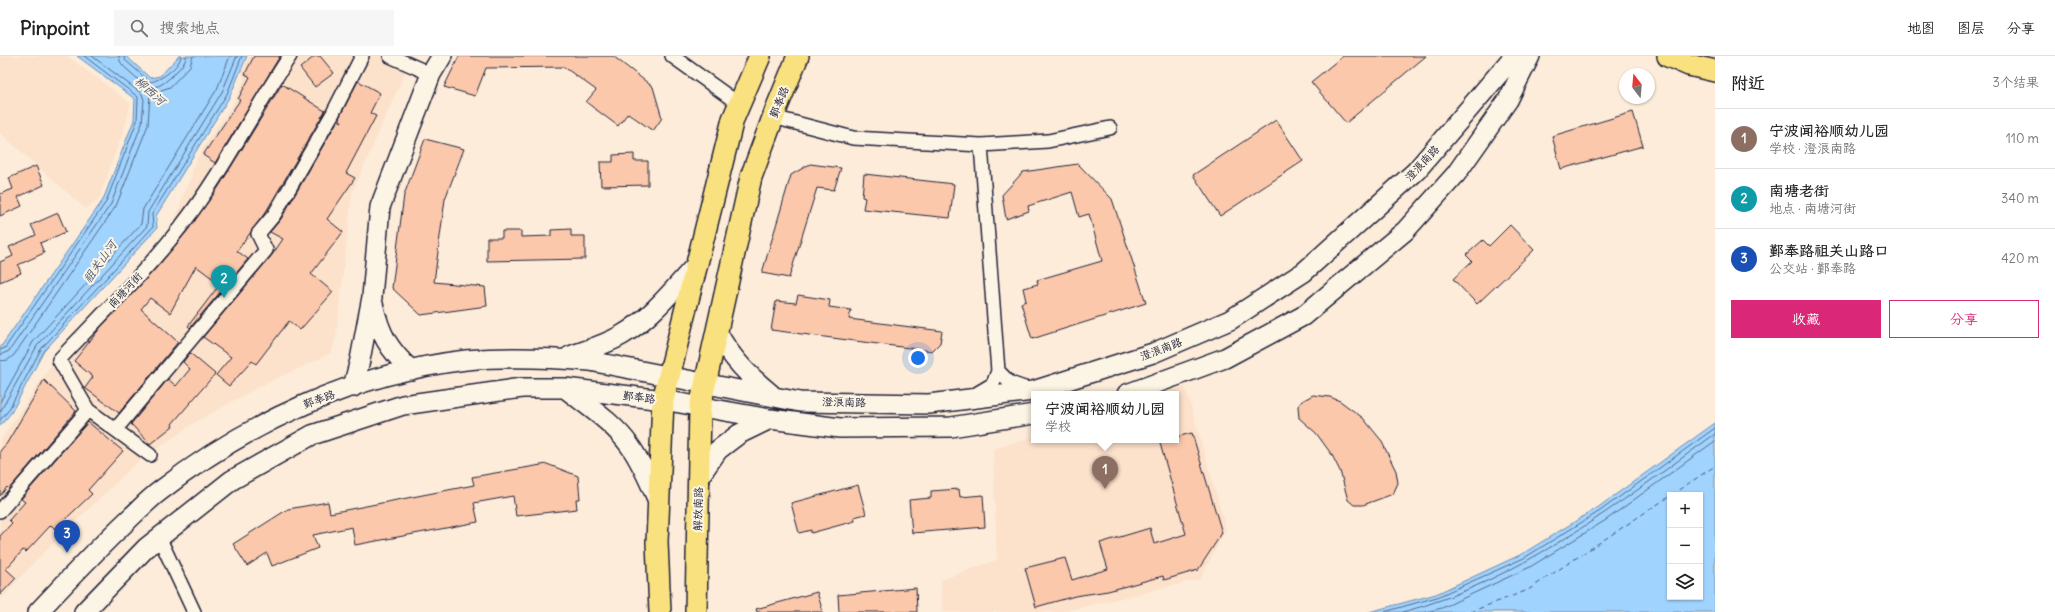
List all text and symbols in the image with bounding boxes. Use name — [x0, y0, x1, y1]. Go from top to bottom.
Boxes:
search box — [114, 10, 394, 46]
text: Pinpoint — [20, 16, 90, 40]
icon: search — [128, 17, 150, 39]
text: 搜索地点 — [160, 18, 220, 37]
text: 地图 — [1907, 19, 1935, 37]
text: 图层 — [1957, 19, 1985, 37]
text: 分享 — [2007, 19, 2035, 37]
north arrow — [1619, 68, 1655, 104]
text: 附近 — [1731, 72, 1765, 94]
water label: 柳西河 — [132, 73, 170, 110]
text: 3个结果 — [1993, 74, 2039, 91]
street label: 鄞奉路 — [766, 84, 792, 120]
text: 宁波闻裕顺幼儿园 — [1769, 121, 1889, 140]
text: 1 — [1741, 130, 1747, 147]
text: 110 m — [2006, 130, 2039, 147]
text: 学校 · 澄浪南路 — [1769, 140, 1856, 157]
street label: 澄浪南路 — [1402, 142, 1442, 184]
text: 南塘老街 — [1769, 181, 1829, 200]
text: 2 — [1740, 190, 1748, 207]
text: 340 m — [2001, 190, 2039, 207]
text: 地点 · 南塘河街 — [1769, 200, 1856, 217]
water label: 祖关山河 — [80, 236, 121, 286]
text: 鄞奉路祖关山路口 — [1769, 241, 1889, 260]
text: 3 — [1740, 250, 1748, 267]
text: 420 m — [2001, 250, 2039, 267]
text: 公交站 · 鄞奉路 — [1769, 260, 1856, 277]
pin: 2 — [211, 265, 237, 298]
street label: 南塘河街 — [105, 268, 146, 311]
button: 收藏 — [1731, 300, 1881, 338]
button: 分享 — [1889, 300, 2039, 338]
street label: 澄浪南路 — [1138, 335, 1184, 363]
your location — [908, 348, 928, 368]
street label: 鄞奉路 — [301, 387, 337, 411]
street label: 鄞奉路 — [622, 388, 656, 406]
popup — [1031, 391, 1179, 443]
street label: 澄浪南路 — [822, 395, 866, 409]
text: 宁波闻裕顺幼儿园 — [1045, 399, 1165, 418]
text: 学校 — [1045, 418, 1071, 435]
pin: 1 — [1092, 456, 1118, 489]
street label: 解放南路 — [691, 487, 705, 531]
map controls — [1667, 492, 1703, 600]
button: + — [1667, 492, 1703, 528]
pin: 3 — [54, 520, 80, 553]
button: − — [1667, 528, 1703, 564]
button: layers — [1667, 564, 1703, 600]

